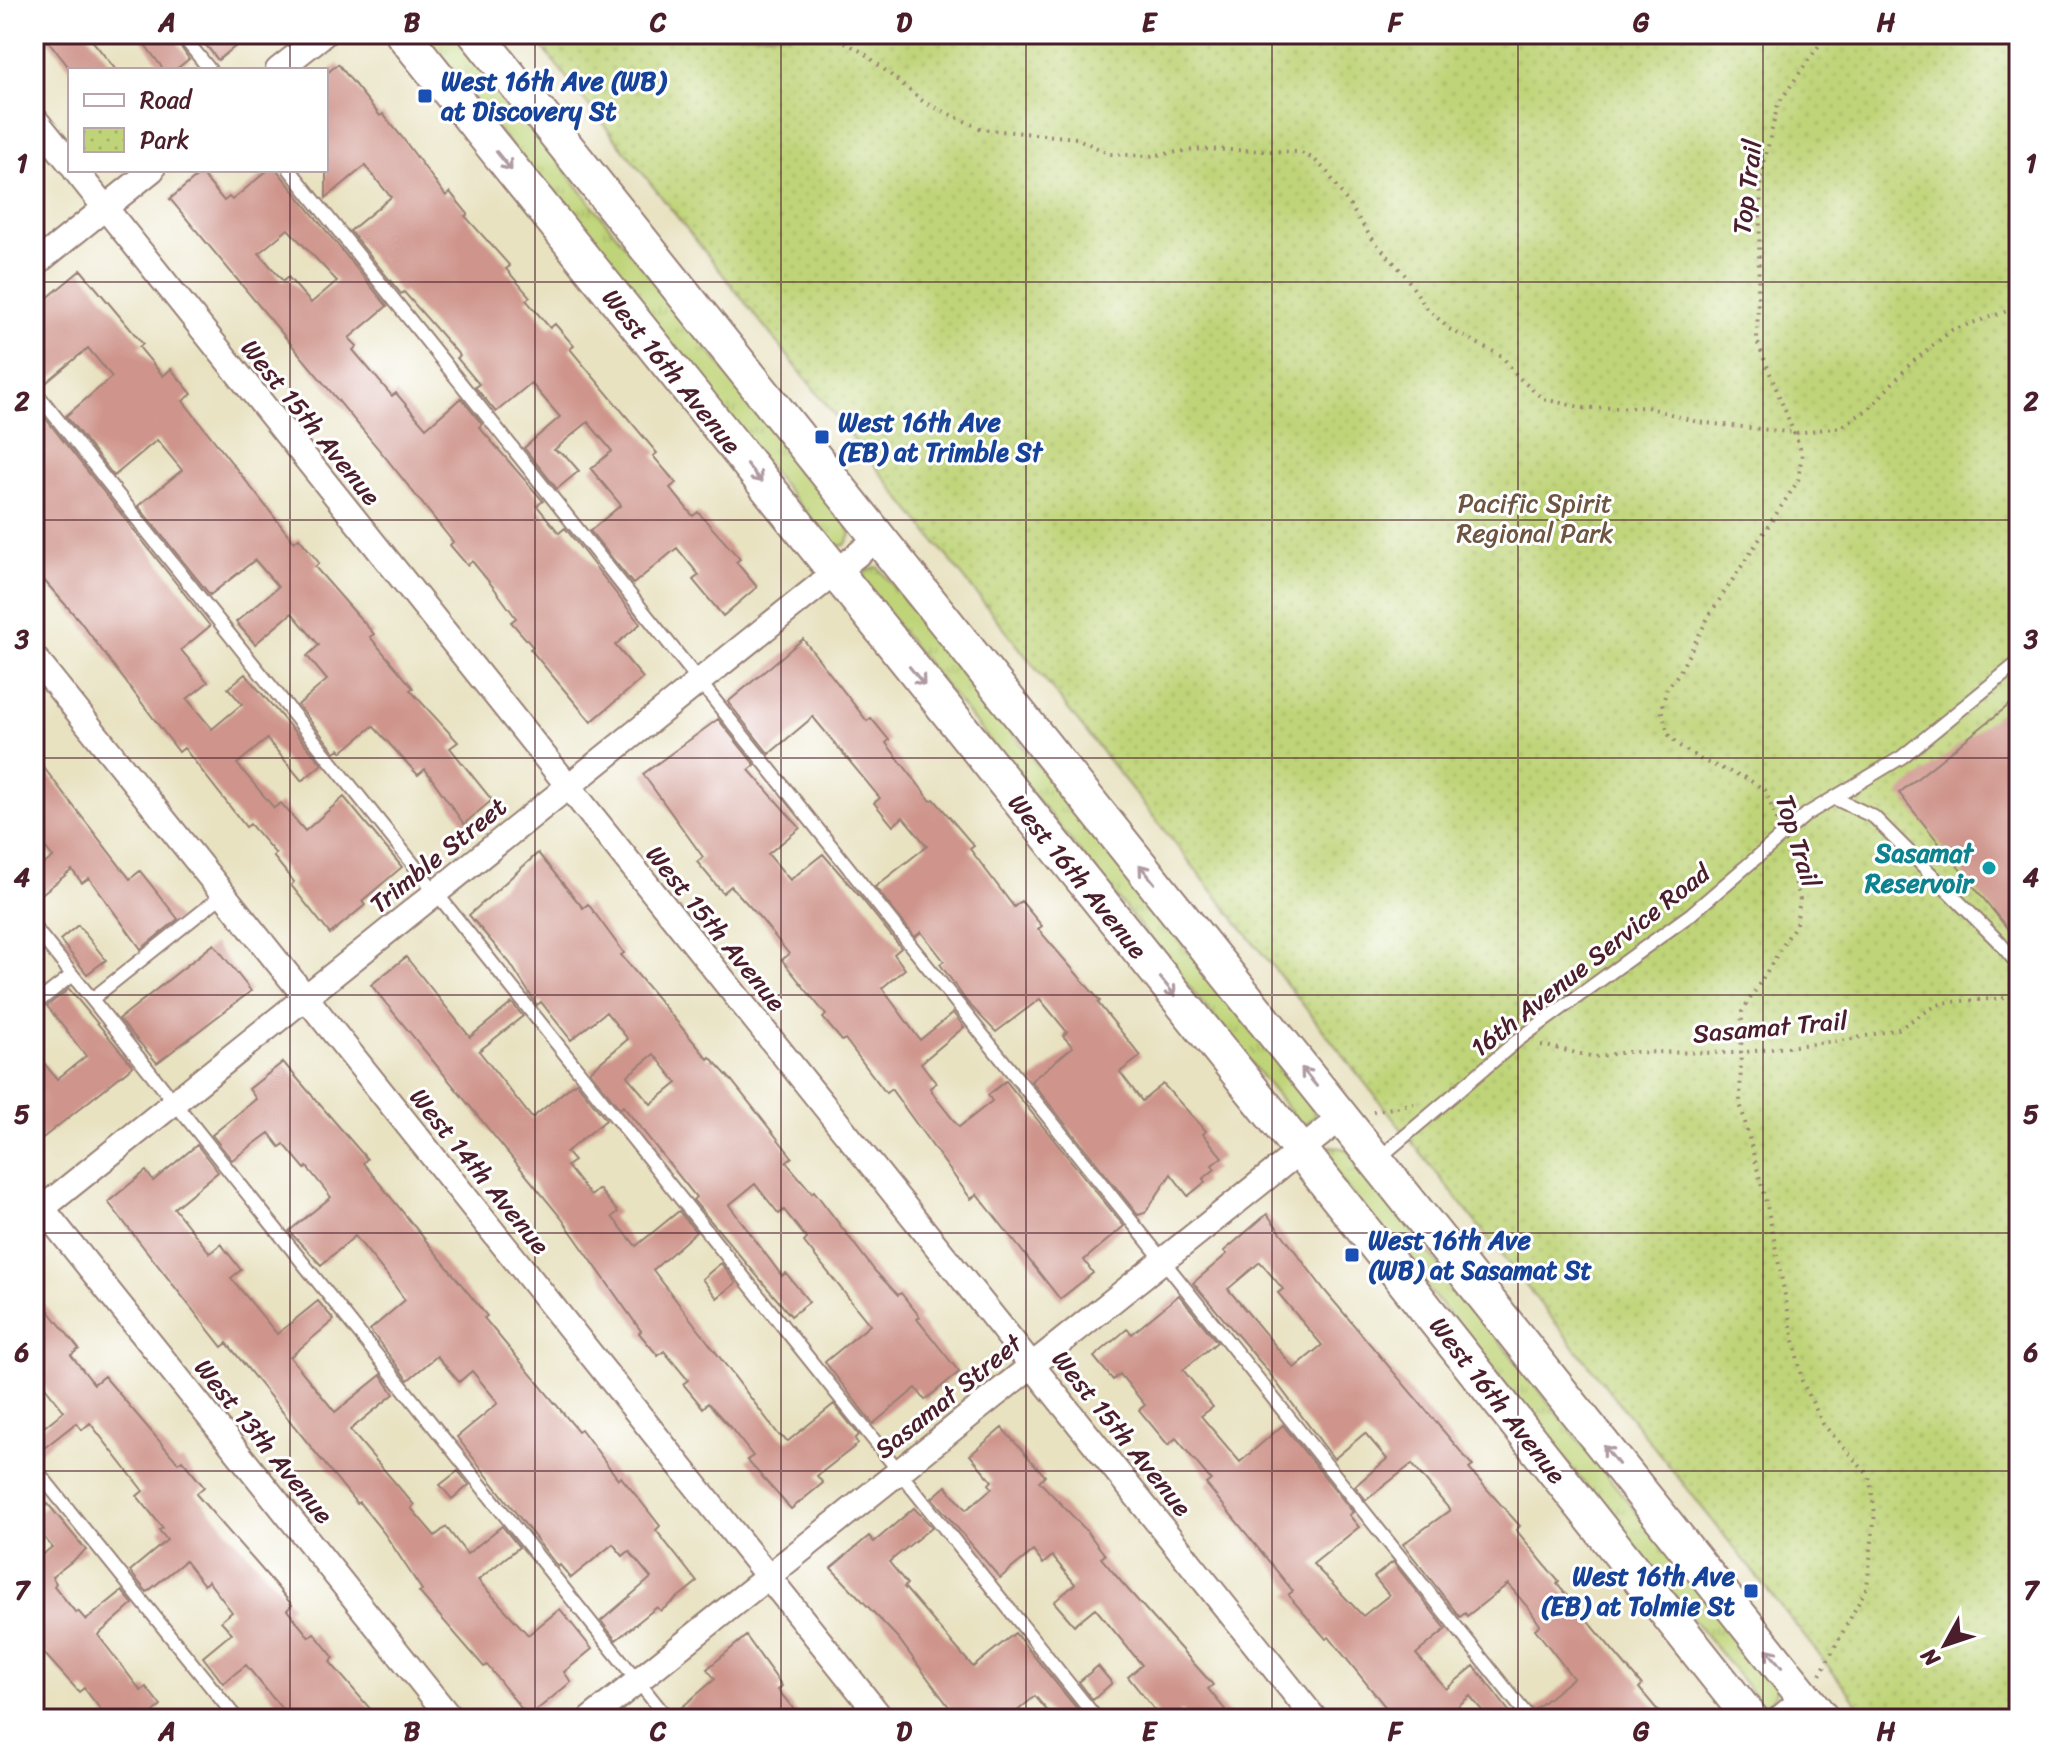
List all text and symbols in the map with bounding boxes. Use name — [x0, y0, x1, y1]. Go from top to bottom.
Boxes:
text: A — [157, 0, 176, 45]
text: B — [404, 0, 421, 45]
text: C — [649, 0, 667, 45]
text: D — [896, 0, 912, 45]
text: E — [1142, 0, 1159, 45]
text: F — [1387, 0, 1404, 45]
text: G — [1633, 0, 1650, 45]
text: H — [1877, 0, 1896, 45]
place label: West 16th Ave (WB) at Discovery St — [440, 58, 667, 134]
legend — [68, 68, 328, 172]
text: Road — [140, 79, 194, 121]
marker: West 16th Ave (WB) at Discovery St — [416, 87, 434, 105]
text: Park — [140, 119, 189, 161]
street label: Top Trail — [1718, 136, 1776, 237]
text: 1 — [16, 140, 28, 186]
text: 1 — [2025, 140, 2037, 186]
one-way arrow — [495, 150, 513, 170]
street label: West 16th Avenue — [590, 277, 754, 465]
street label: West 15th Avenue — [229, 328, 394, 516]
text: 2 — [13, 378, 30, 424]
text: 2 — [2022, 378, 2039, 424]
place label: West 16th Ave (EB) at Trimble St — [838, 399, 1044, 475]
marker: West 16th Ave (EB) at Trimble St — [813, 428, 831, 446]
one-way arrow — [745, 462, 762, 483]
park label: Pacific Spirit Regional Park — [1457, 480, 1614, 556]
text: 3 — [14, 616, 30, 662]
text: 3 — [2023, 616, 2039, 662]
one-way arrow — [908, 665, 925, 686]
street label: West 16th Avenue — [996, 782, 1160, 970]
street label: Trimble Street — [359, 785, 517, 925]
street label: Top Trail — [1762, 789, 1834, 894]
place label: Sasamat Reservoir — [1864, 830, 1975, 906]
street label: West 15th Avenue — [634, 834, 799, 1022]
street label: 16th Avenue Service Road — [1460, 850, 1722, 1069]
text: 4 — [14, 854, 30, 900]
text: 4 — [2023, 854, 2039, 900]
marker: Sasamat Reservoir — [1980, 859, 1998, 877]
one-way arrow — [1138, 864, 1155, 885]
one-way arrow — [1159, 976, 1177, 997]
street label: Sasamat Trail — [1691, 997, 1850, 1057]
one-way arrow — [1300, 1067, 1317, 1088]
street label: West 14th Avenue — [398, 1077, 563, 1265]
text: 5 — [14, 1091, 30, 1137]
text: 5 — [2023, 1091, 2039, 1137]
place label: West 16th Ave (WB) at Sasamat St — [1368, 1217, 1592, 1293]
marker: West 16th Ave (WB) at Sasamat St — [1343, 1246, 1361, 1264]
street label: West 16th Avenue — [1417, 1306, 1579, 1495]
street label: Sasamat Street — [863, 1320, 1034, 1471]
text: 6 — [14, 1329, 30, 1375]
text: 6 — [2023, 1329, 2039, 1375]
street label: West 15th Avenue — [1040, 1339, 1205, 1527]
street label: West 13th Avenue — [182, 1348, 346, 1535]
one-way arrow — [1602, 1445, 1620, 1466]
place label: West 16th Ave (EB) at Tolmie St — [1541, 1553, 1736, 1629]
text: 7 — [15, 1567, 32, 1613]
text: 7 — [2024, 1567, 2041, 1613]
marker: West 16th Ave (EB) at Tolmie St — [1742, 1582, 1760, 1600]
north arrow — [1905, 1605, 1985, 1685]
text: N — [1910, 1639, 1951, 1677]
one-way arrow — [1765, 1648, 1782, 1669]
text: A — [157, 1708, 176, 1753]
text: B — [404, 1708, 421, 1753]
text: C — [649, 1708, 667, 1753]
text: D — [896, 1708, 912, 1753]
text: E — [1142, 1708, 1159, 1753]
text: F — [1387, 1708, 1404, 1753]
text: G — [1633, 1708, 1650, 1753]
text: H — [1877, 1708, 1896, 1753]

